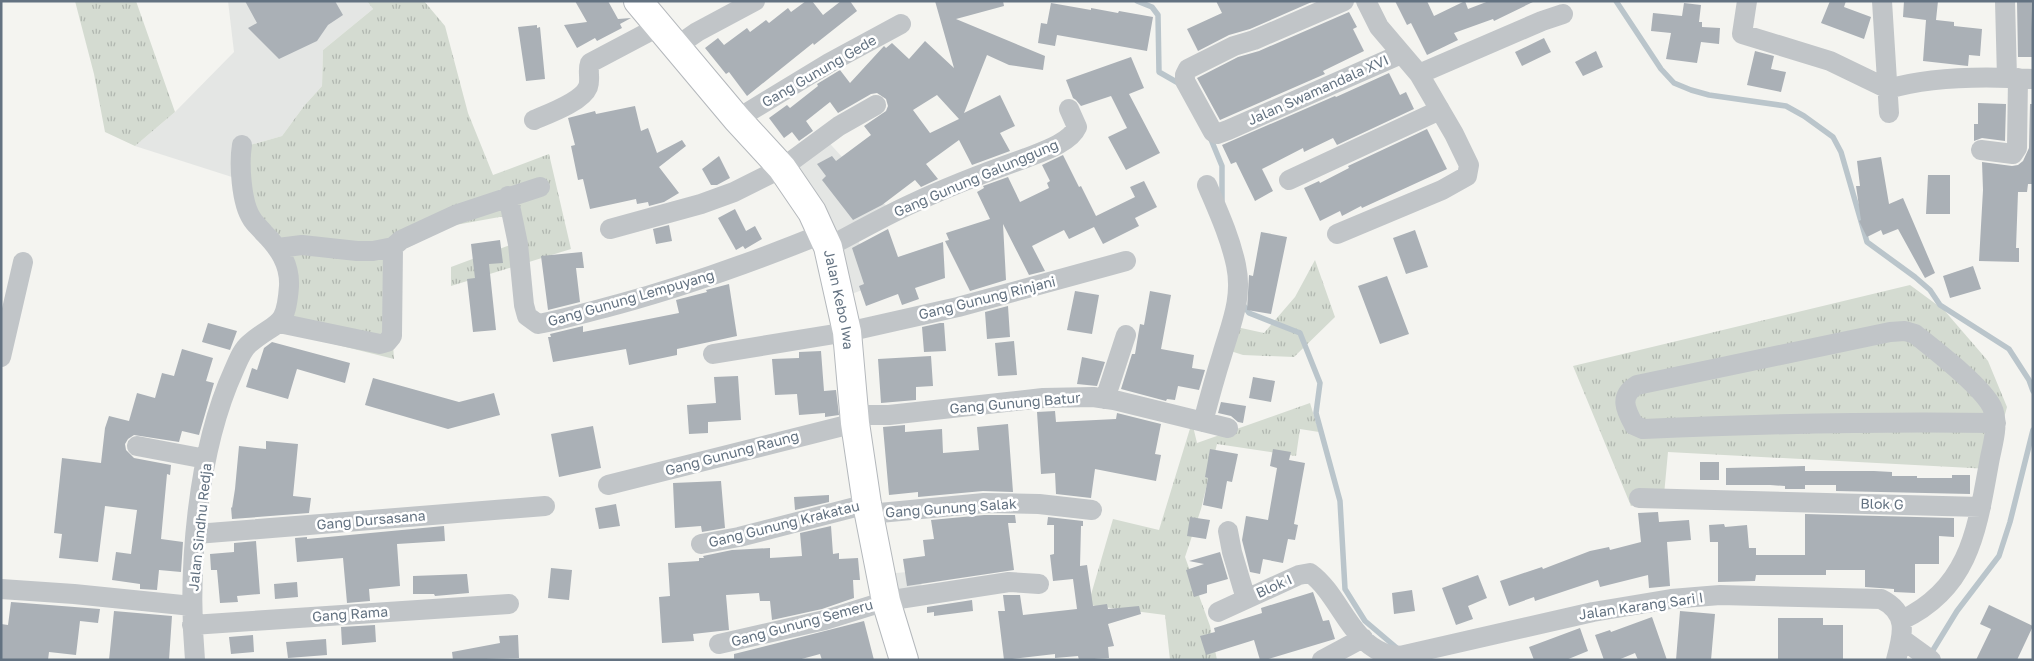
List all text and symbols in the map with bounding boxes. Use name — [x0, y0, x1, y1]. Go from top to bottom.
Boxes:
street label: Gang Gunung Gede — [758, 31, 879, 110]
street label: Jalan Swamandala XVI — [1245, 51, 1391, 128]
street label: Gang Gunung Galunggung — [891, 135, 1061, 220]
street label: Jalan Kebo Iwa — [821, 248, 857, 350]
street label: Gang Gunung Lempuyang — [546, 266, 716, 329]
street label: Gang Gunung Rinjani — [917, 272, 1057, 323]
street label: Gang Gunung Batur — [949, 388, 1082, 417]
street label: Gang Gunung Raung — [663, 426, 801, 479]
street label: Jalan Sindhu Redja — [184, 462, 215, 592]
street label: Gang Gunung Salak — [885, 494, 1017, 521]
street label: Blok G — [1860, 495, 1904, 512]
street label: Gang Gunung Krakatau — [707, 497, 861, 551]
street label: Gang Dursasana — [316, 506, 426, 533]
street label: Blok I — [1253, 570, 1295, 601]
street label: Jalan Karang Sari I — [1578, 588, 1704, 623]
street label: Gang Gunung Semeru — [729, 595, 875, 650]
street label: Gang Rama — [311, 602, 389, 625]

